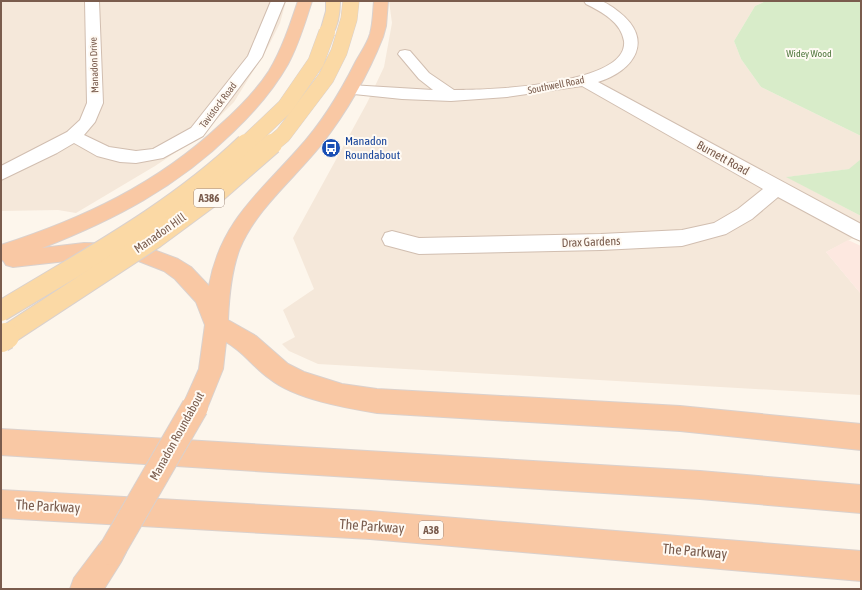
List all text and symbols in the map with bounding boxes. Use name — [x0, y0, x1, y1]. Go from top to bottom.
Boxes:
street label: Manadon Drive — [88, 36, 100, 93]
park label: Widey Wood — [786, 48, 832, 59]
street label: Southwell Road — [527, 74, 586, 96]
street label: Tavistock Road — [197, 80, 239, 130]
place label: Manadon Roundabout — [345, 134, 401, 162]
bus stop icon: Manadon Roundabout — [320, 137, 342, 159]
street label: Burnett Road — [694, 138, 752, 178]
road number: A386 — [194, 189, 224, 207]
street label: Manadon Hill — [131, 210, 189, 256]
street label: Drax Gardens — [561, 234, 621, 250]
street label: Manadon Roundabout — [147, 389, 207, 483]
street label: The Parkway — [15, 496, 81, 516]
street label: The Parkway — [339, 516, 405, 536]
road number: A38 — [419, 521, 443, 539]
street label: The Parkway — [662, 540, 728, 562]

